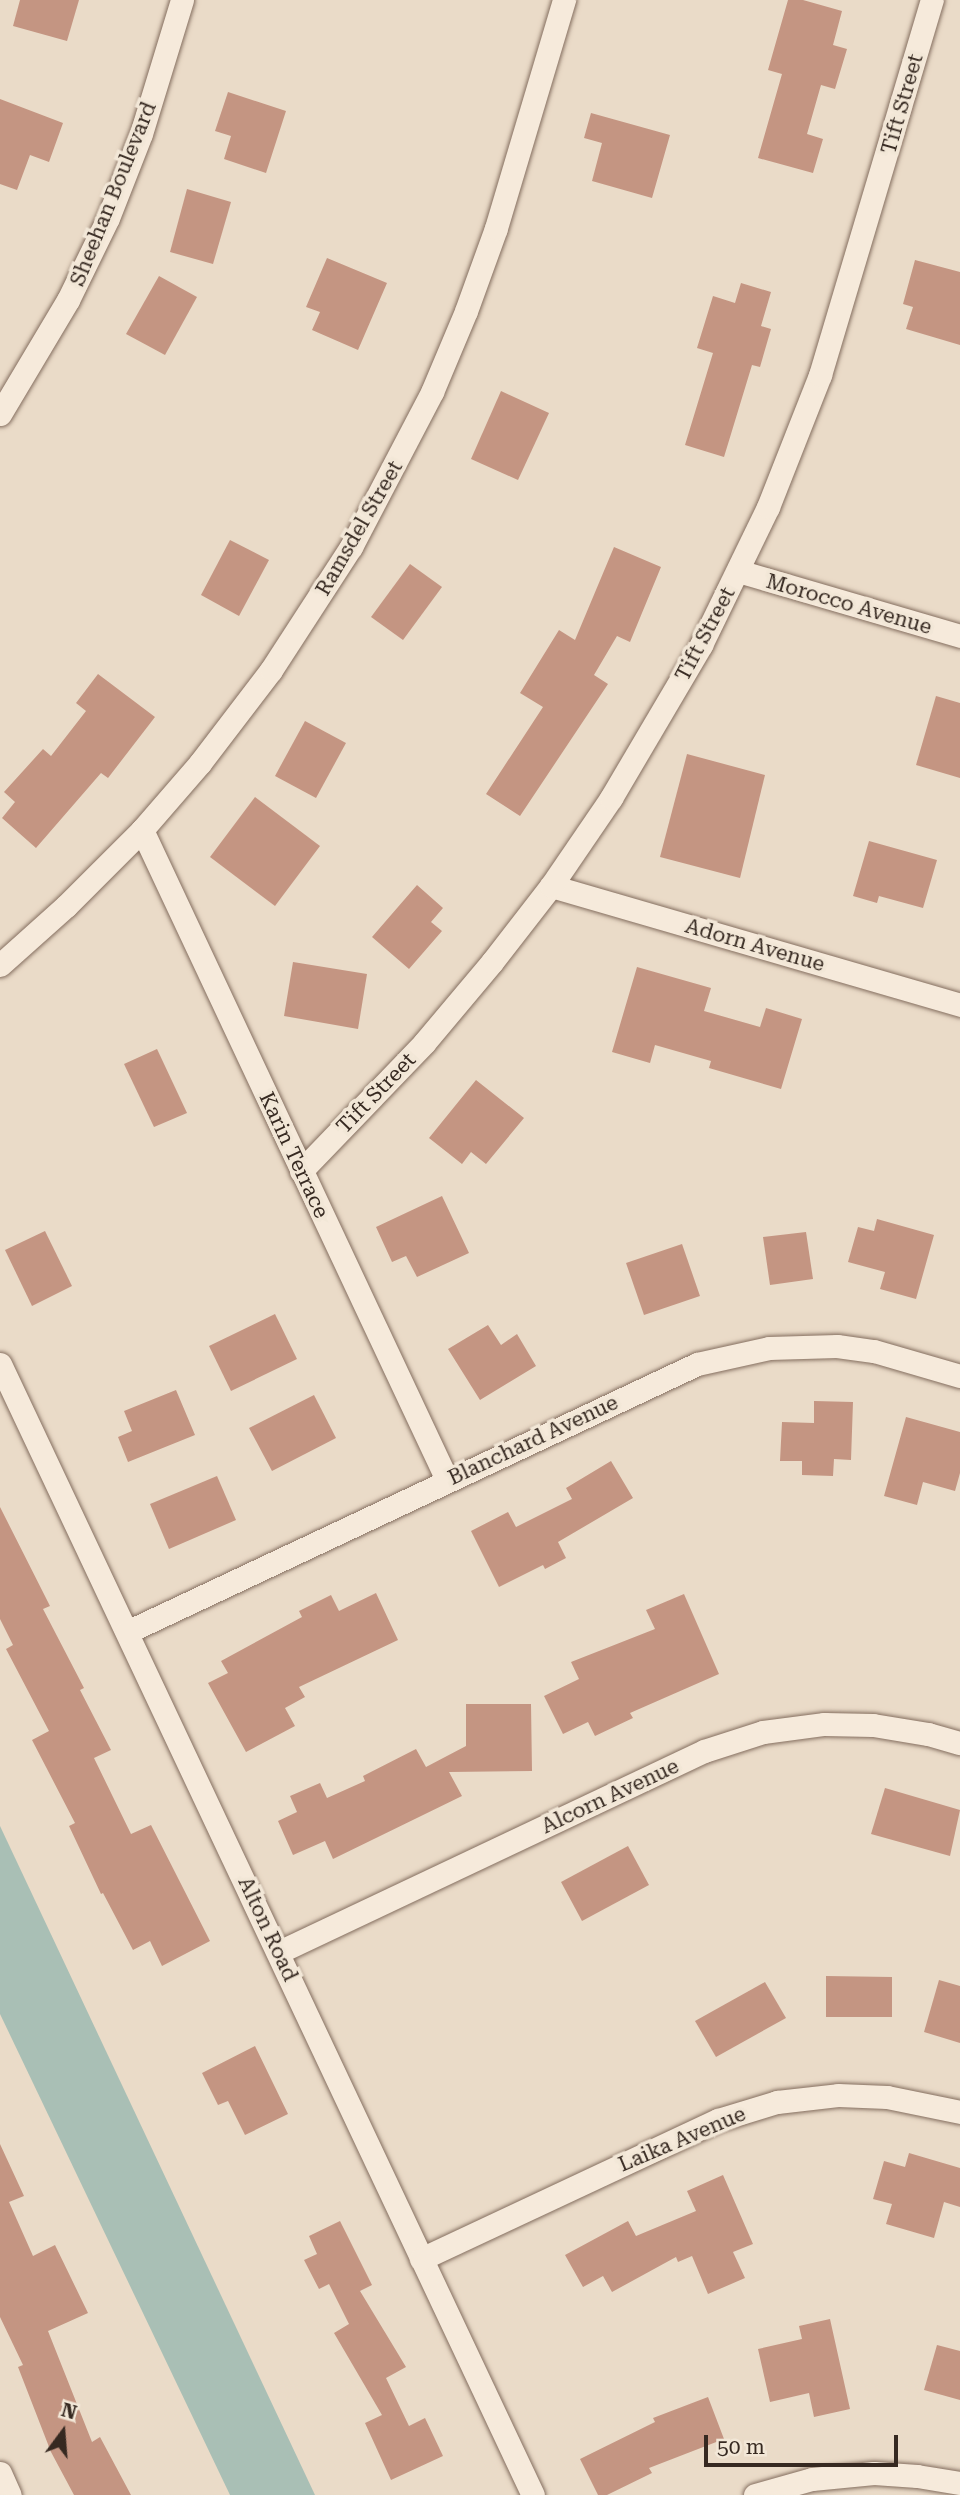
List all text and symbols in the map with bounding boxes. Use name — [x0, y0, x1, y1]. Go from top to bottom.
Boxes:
street label: Tift Street — [876, 51, 928, 157]
street label: Sheehan Boulevard — [65, 98, 161, 290]
street label: Ramsdel Street — [310, 456, 408, 600]
street label: Morocco Avenue — [763, 568, 935, 640]
street label: Tift Street — [670, 583, 740, 685]
street label: Adorn Avenue — [682, 913, 828, 977]
street label: Tift Street — [331, 1047, 421, 1139]
street label: Karin Terrace — [254, 1088, 334, 1222]
street label: Blanchard Avenue — [444, 1390, 622, 1490]
street label: Alcorn Avenue — [537, 1753, 683, 1839]
street label: Alton Road — [233, 1873, 303, 1985]
street label: Laika Avenue — [615, 2101, 749, 2177]
north arrow — [28, 2397, 98, 2467]
text: N — [59, 2398, 79, 2424]
scale bar — [708, 2422, 902, 2466]
text: 50 m — [717, 2435, 765, 2459]

